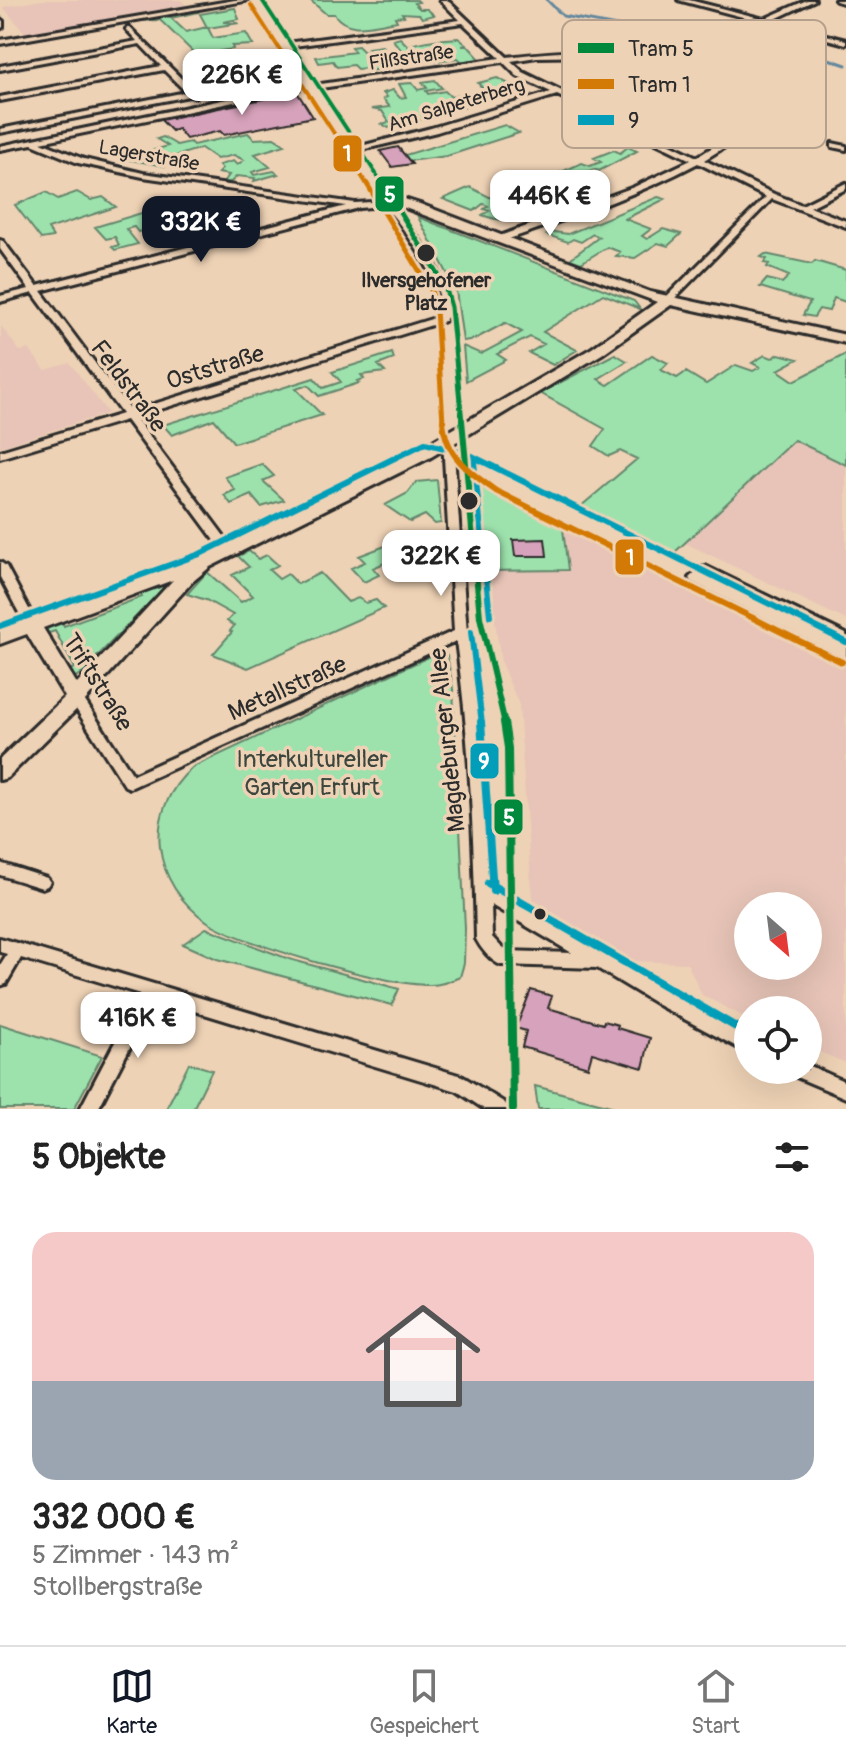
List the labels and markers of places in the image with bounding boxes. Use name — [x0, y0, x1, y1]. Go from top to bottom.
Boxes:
pin: 226K € — [177, 49, 307, 117]
pin: 446K € — [485, 170, 615, 238]
pin: 332K € — [136, 196, 266, 264]
marker: Ilversgehofener Platz — [415, 242, 437, 264]
place label: Ilversgehofener Platz — [361, 268, 492, 316]
unlabelled marker — [458, 490, 480, 512]
pin: 322K € — [376, 530, 506, 598]
unlabelled marker — [532, 906, 548, 922]
pin: 416K € — [73, 992, 203, 1060]

